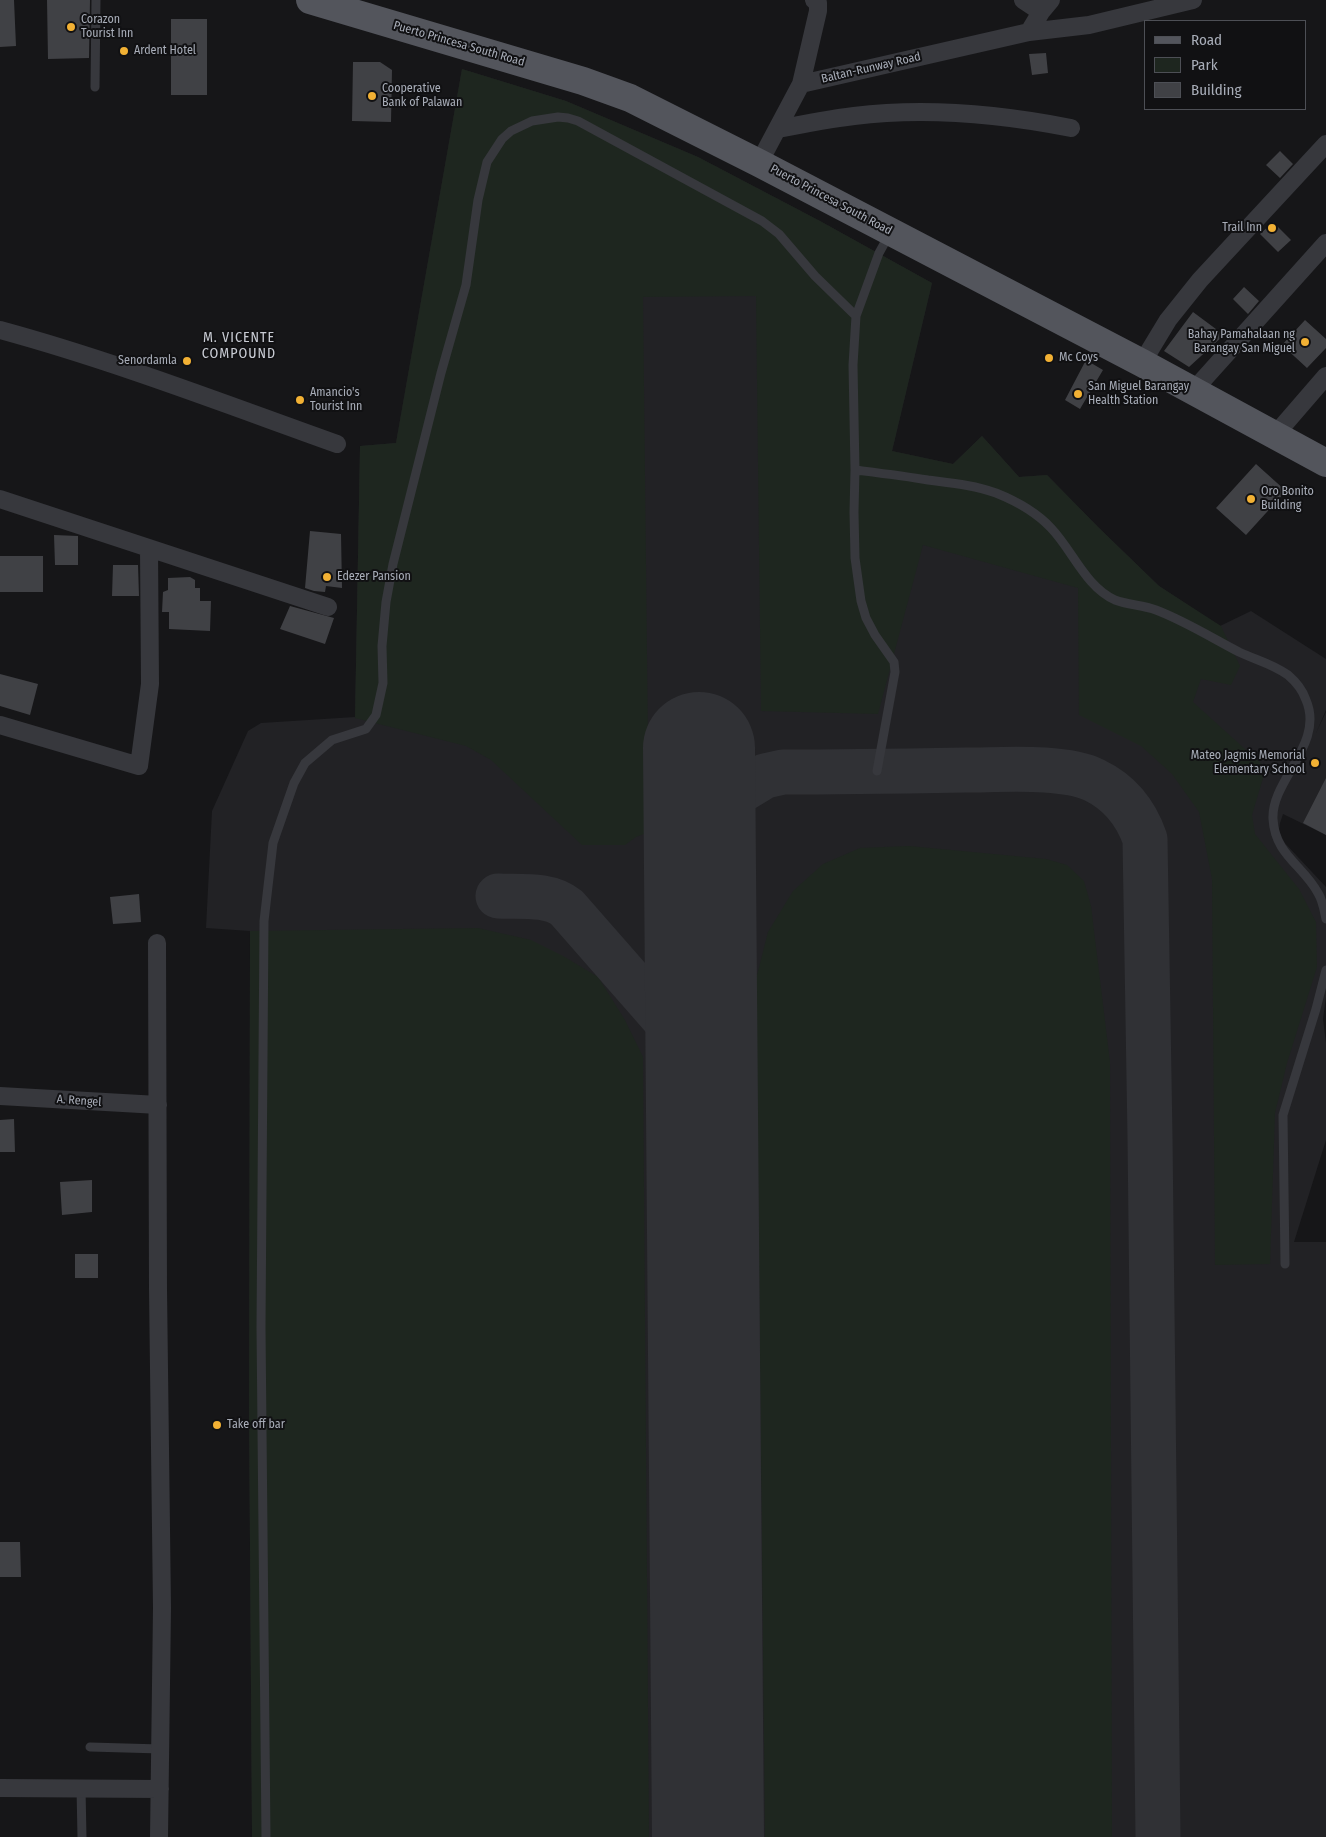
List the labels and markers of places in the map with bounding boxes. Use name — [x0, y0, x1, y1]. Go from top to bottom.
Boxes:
place label: Corazon Tourist Inn — [81, 13, 133, 41]
marker: Corazon Tourist Inn — [65, 21, 77, 33]
place label: Ardent Hotel — [134, 44, 196, 58]
marker: Ardent Hotel — [118, 45, 130, 57]
place label: Cooperative Bank of Palawan — [382, 82, 462, 110]
marker: Cooperative Bank of Palawan — [366, 90, 378, 102]
place label: Trail Inn — [1222, 221, 1262, 235]
marker: Trail Inn — [1266, 222, 1278, 234]
place label: Bahay Pamahalaan ng Barangay San Miguel — [1188, 328, 1295, 356]
marker: Bahay Pamahalaan ng Barangay San Miguel — [1299, 336, 1311, 348]
place label: Mc Coys — [1059, 351, 1098, 365]
marker: Mc Coys — [1043, 352, 1055, 364]
place label: Senordamla — [118, 354, 177, 368]
marker: Senordamla — [181, 355, 193, 367]
place label: San Miguel Barangay Health Station — [1088, 380, 1189, 408]
place label: Amancio's Tourist Inn — [310, 386, 362, 414]
marker: San Miguel Barangay Health Station — [1072, 388, 1084, 400]
marker: Amancio's Tourist Inn — [294, 394, 306, 406]
place label: Oro Bonito Building — [1261, 485, 1314, 513]
marker: Oro Bonito Building — [1245, 493, 1257, 505]
place label: Edezer Pansion — [337, 570, 411, 584]
marker: Edezer Pansion — [321, 571, 333, 583]
place label: Mateo Jagmis Memorial Elementary School — [1191, 749, 1305, 777]
marker: Mateo Jagmis Memorial Elementary School — [1309, 757, 1321, 769]
place label: Take off bar — [227, 1418, 285, 1432]
marker: Take off bar — [211, 1419, 223, 1431]

